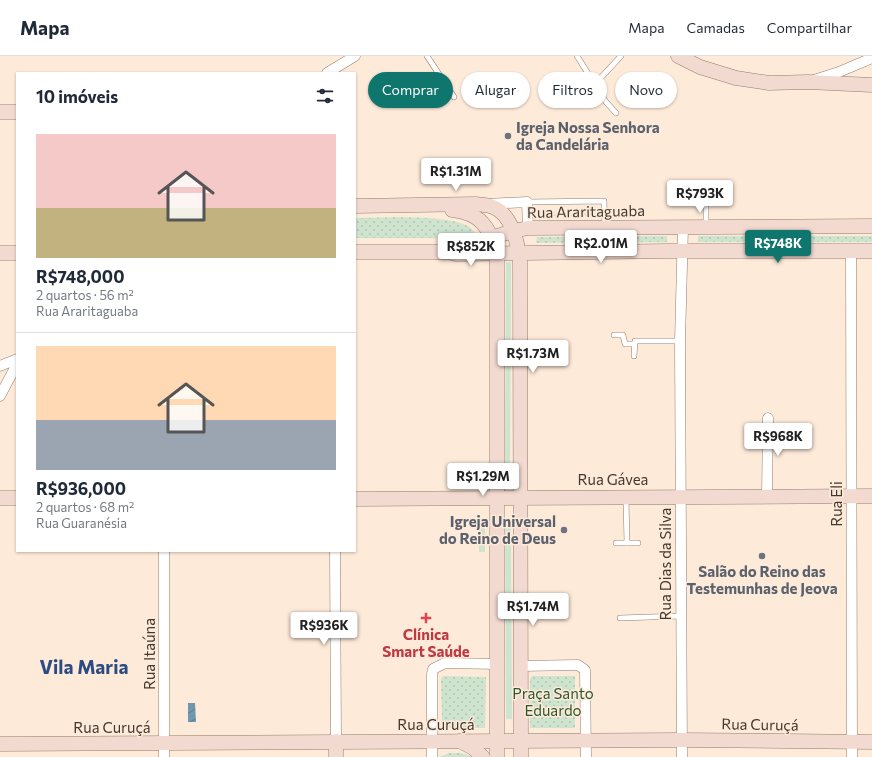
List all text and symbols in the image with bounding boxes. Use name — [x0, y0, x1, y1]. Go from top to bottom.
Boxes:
text: Mapa — [20, 16, 69, 39]
text: Mapa — [628, 19, 665, 36]
text: Camadas — [687, 19, 745, 36]
text: Compartilhar — [767, 19, 852, 36]
chip: Comprar — [368, 72, 453, 108]
chip: Alugar — [461, 72, 530, 108]
chip: Filtros — [538, 72, 607, 108]
chip: Novo — [615, 72, 677, 108]
icon: filters — [314, 85, 336, 107]
text: 10 imóveis — [36, 86, 118, 107]
place label: Igreja Nossa Senhora da Candelária — [516, 118, 660, 153]
marker: Igreja Nossa Senhora da Candelária — [503, 131, 513, 141]
pin: R$1.31M — [419, 158, 493, 192]
icon: home — [150, 160, 222, 232]
text: R$1.31M — [430, 163, 482, 179]
pin: R$793K — [667, 180, 733, 214]
text: R$793K — [676, 185, 724, 201]
street label: Rua Araritaguaba — [527, 201, 645, 221]
pin: R$2.01M — [564, 230, 638, 264]
pin: R$748K — [745, 230, 811, 264]
pin: R$852K — [438, 233, 504, 267]
text: R$2.01M — [574, 235, 628, 251]
text: R$748K — [754, 235, 802, 251]
text: R$852K — [447, 238, 495, 254]
text: R$748,000 — [36, 266, 124, 287]
text: 2 quartos · 56 m² — [36, 287, 134, 303]
text: Rua Araritaguaba — [36, 303, 138, 319]
pin: R$1.73M — [496, 340, 570, 374]
text: R$1.73M — [507, 345, 559, 361]
icon: home — [150, 372, 222, 444]
pin: R$968K — [745, 423, 811, 457]
text: R$968K — [753, 428, 803, 444]
pin: R$1.29M — [446, 463, 520, 497]
text: R$1.29M — [456, 468, 510, 484]
street label: Rua Gávea — [578, 470, 648, 488]
text: R$936,000 — [36, 478, 126, 499]
street label: Rua Eli — [827, 481, 845, 527]
text: 2 quartos · 68 m² — [36, 499, 134, 515]
street label: Rua Dias da Silva — [656, 508, 674, 620]
place label: Igreja Universal do Reino de Deus — [439, 512, 556, 547]
text: Rua Guaranésia — [36, 515, 127, 531]
marker: Igreja Universal do Reino de Deus — [559, 525, 569, 535]
marker: Salão do Reino das Testemunhas de Jeova — [757, 551, 767, 561]
place label: Salão do Reino das Testemunhas de Jeova — [686, 562, 838, 597]
pin: R$1.74M — [496, 593, 570, 627]
text: R$1.74M — [507, 598, 559, 614]
pin: R$936K — [291, 612, 357, 646]
marker: Clínica Smart Saúde — [420, 612, 432, 624]
text: R$936K — [299, 617, 349, 633]
street label: Rua Itaúna — [140, 618, 158, 690]
place label: Clínica Smart Saúde — [382, 625, 470, 660]
district label: Vila Maria — [40, 655, 128, 678]
park label: Praça Santo Eduardo — [512, 684, 594, 719]
street label: Rua Curuçá — [721, 714, 799, 734]
street label: Rua Curuçá — [397, 715, 475, 733]
street label: Rua Curuçá — [73, 718, 151, 736]

